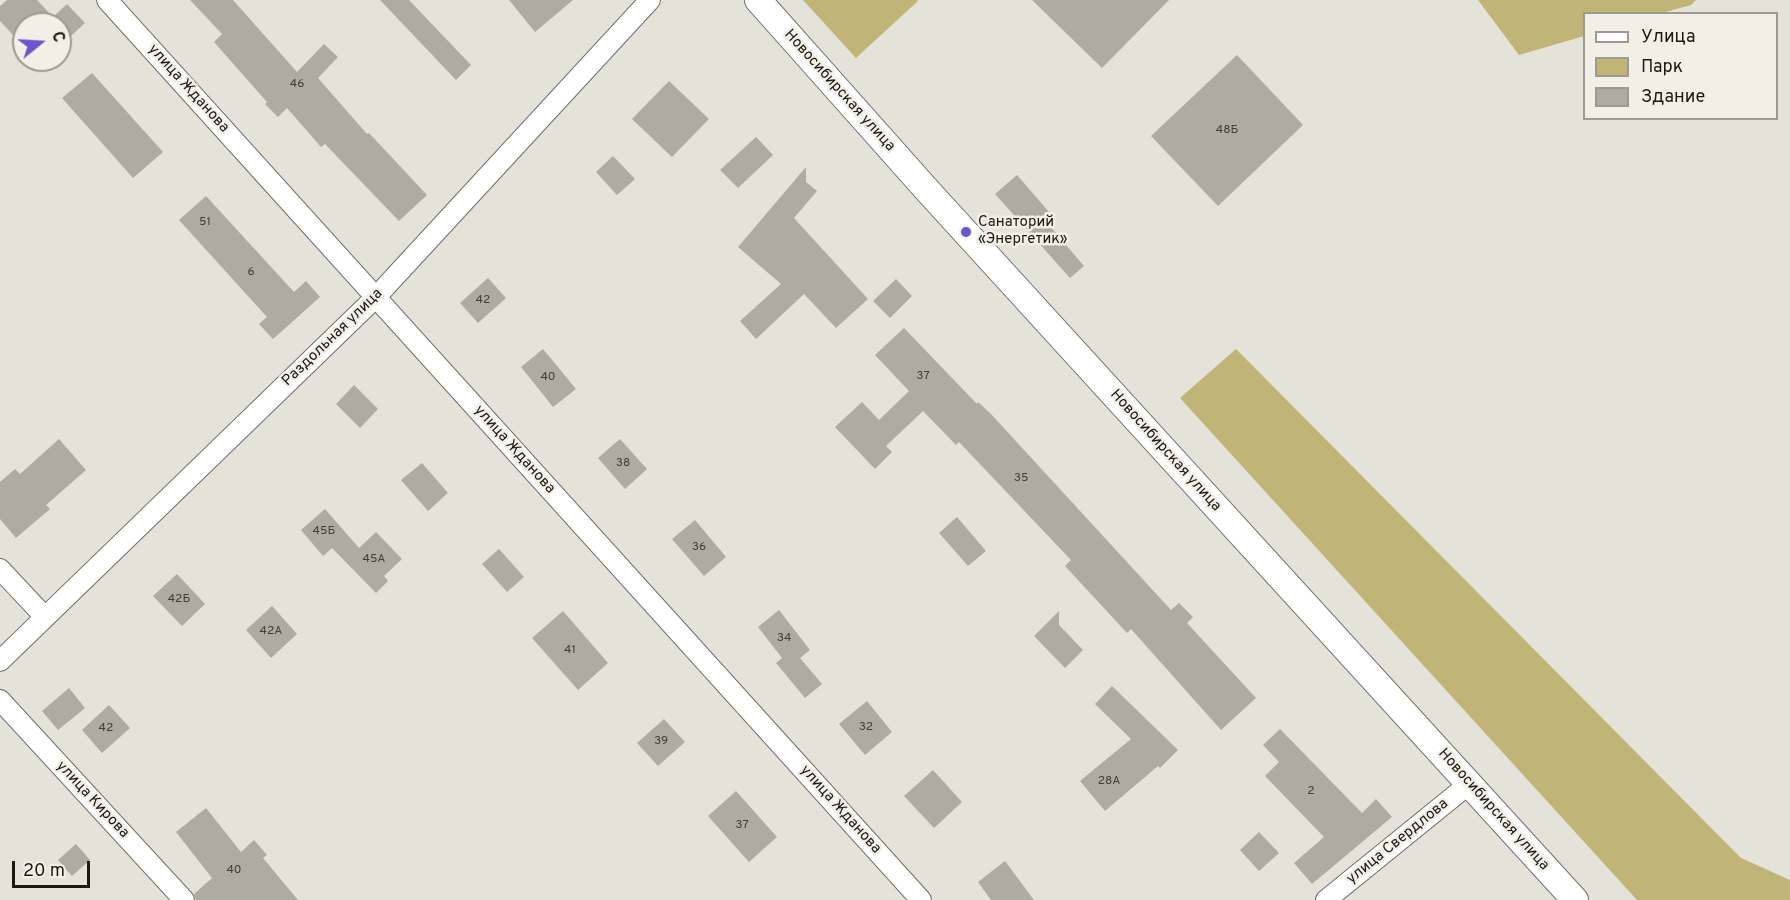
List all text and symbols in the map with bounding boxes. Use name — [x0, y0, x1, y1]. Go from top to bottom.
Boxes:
north arrow — [12, 12, 72, 72]
legend — [1583, 12, 1778, 120]
street label: Новосибирская улица — [780, 26, 898, 156]
text: Улица — [1641, 26, 1695, 49]
text: С — [46, 29, 68, 45]
street label: улица Жданова — [144, 41, 232, 137]
text: Парк — [1641, 56, 1683, 79]
house number: 46 — [290, 78, 304, 92]
text: Здание — [1641, 86, 1705, 109]
house number: 48Б — [1216, 124, 1238, 138]
place label: Санаторий «Энергетик» — [978, 214, 1068, 249]
house number: 51 — [199, 216, 211, 230]
marker: Санаторий «Энергетик» — [959, 225, 973, 239]
house number: 6 — [247, 266, 255, 280]
street label: Раздольная улица — [279, 285, 387, 391]
house number: 42 — [476, 294, 490, 308]
house number: 37 — [916, 370, 930, 384]
house number: 40 — [540, 371, 556, 385]
street label: Новосибирская улица — [1106, 386, 1224, 516]
street label: улица Жданова — [470, 402, 558, 498]
house number: 38 — [616, 457, 630, 471]
house number: 35 — [1014, 472, 1028, 486]
house number: 45Б — [313, 525, 335, 539]
house number: 36 — [692, 541, 706, 555]
house number: 45А — [363, 553, 385, 567]
house number: 42Б — [168, 593, 190, 607]
house number: 42А — [260, 625, 282, 639]
house number: 34 — [777, 632, 791, 646]
house number: 41 — [564, 644, 576, 658]
house number: 32 — [859, 721, 873, 735]
house number: 42 — [99, 722, 113, 736]
house number: 39 — [654, 735, 668, 749]
street label: Новосибирская улица — [1434, 745, 1552, 875]
street label: улица Кирова — [52, 758, 132, 842]
street label: улица Жданова — [796, 762, 884, 858]
house number: 28А — [1098, 775, 1120, 789]
house number: 2 — [1307, 785, 1315, 799]
street label: улица Свердлова — [1343, 795, 1453, 889]
house number: 37 — [735, 819, 749, 833]
scale bar — [15, 849, 93, 887]
text: 20 m — [23, 860, 65, 883]
house number: 40 — [226, 864, 242, 878]

